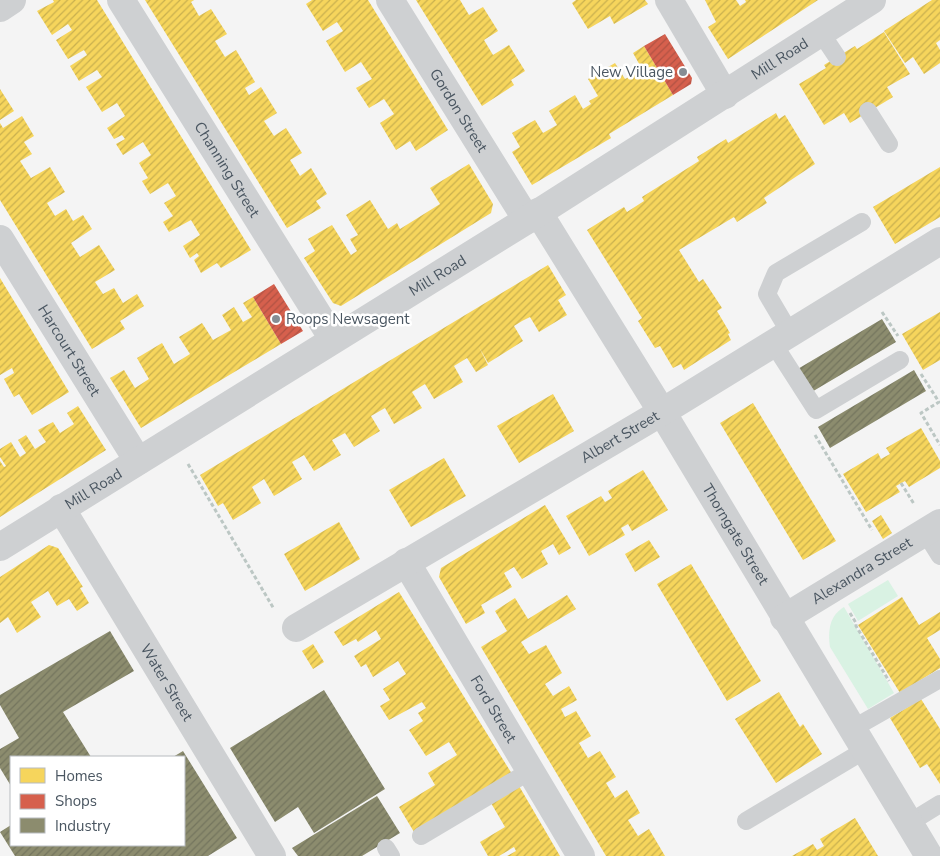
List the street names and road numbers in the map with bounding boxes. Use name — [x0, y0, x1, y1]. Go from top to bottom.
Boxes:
street label: Mill Road — [747, 33, 812, 84]
street label: Gordon Street — [425, 65, 493, 157]
street label: Channing Street — [190, 118, 265, 222]
street label: Mill Road — [405, 250, 470, 301]
street label: Harcourt Street — [33, 301, 106, 400]
street label: Albert Street — [577, 406, 663, 468]
street label: Mill Road — [61, 464, 126, 514]
street label: Thorngate Street — [697, 480, 774, 589]
street label: Alexandra Street — [808, 532, 916, 609]
street label: Water Street — [136, 640, 198, 725]
street label: Ford Street — [466, 672, 522, 747]

